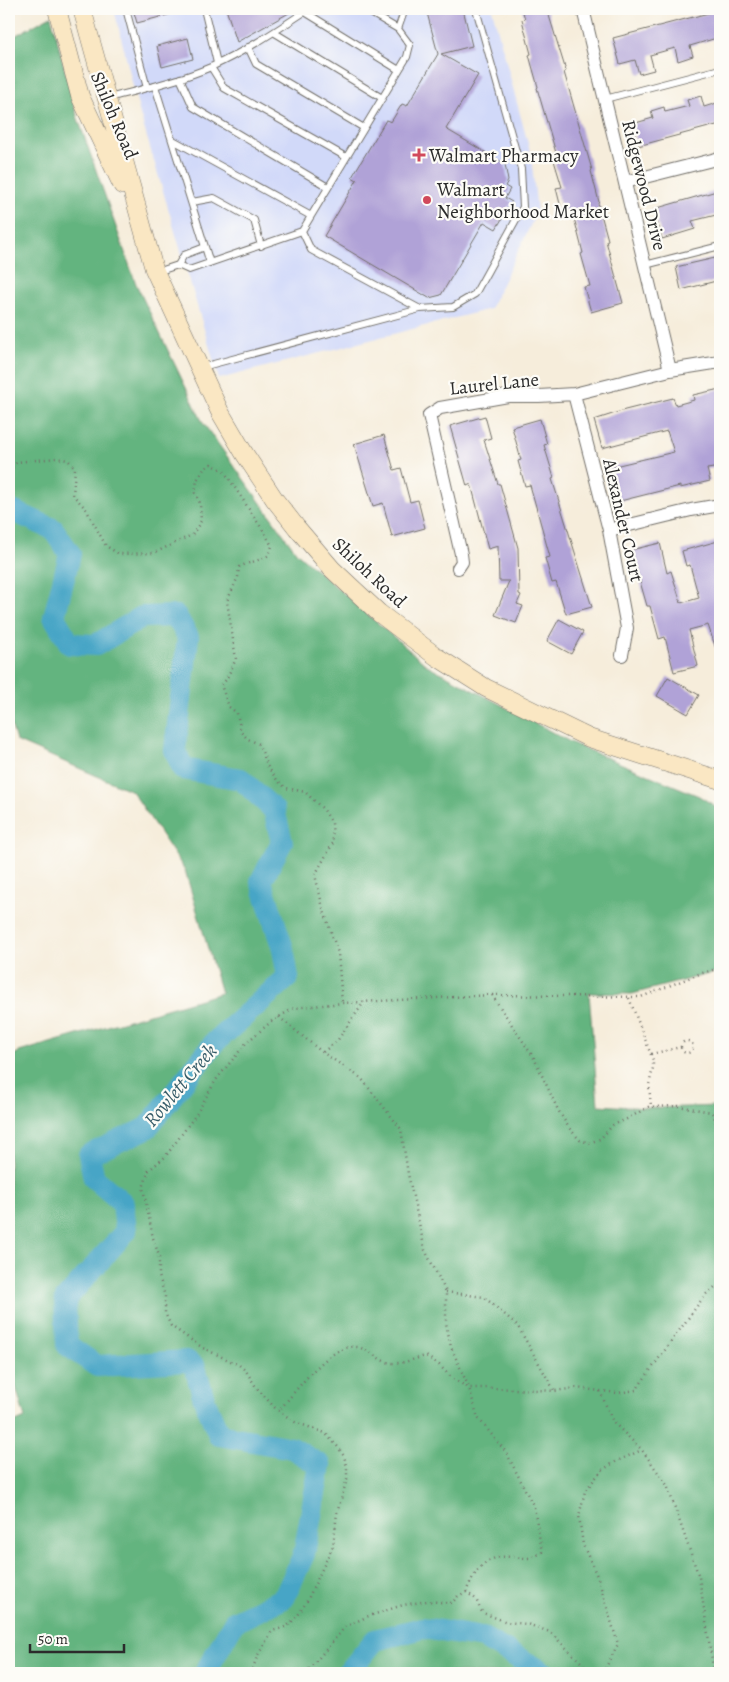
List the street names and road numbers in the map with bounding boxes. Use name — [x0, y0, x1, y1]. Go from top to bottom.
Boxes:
street label: Shiloh Road — [84, 68, 145, 164]
street label: Ridgewood Drive — [615, 117, 673, 253]
street label: Laurel Lane — [448, 366, 540, 402]
street label: Alexander Court — [596, 455, 650, 585]
street label: Shiloh Road — [326, 532, 413, 614]

